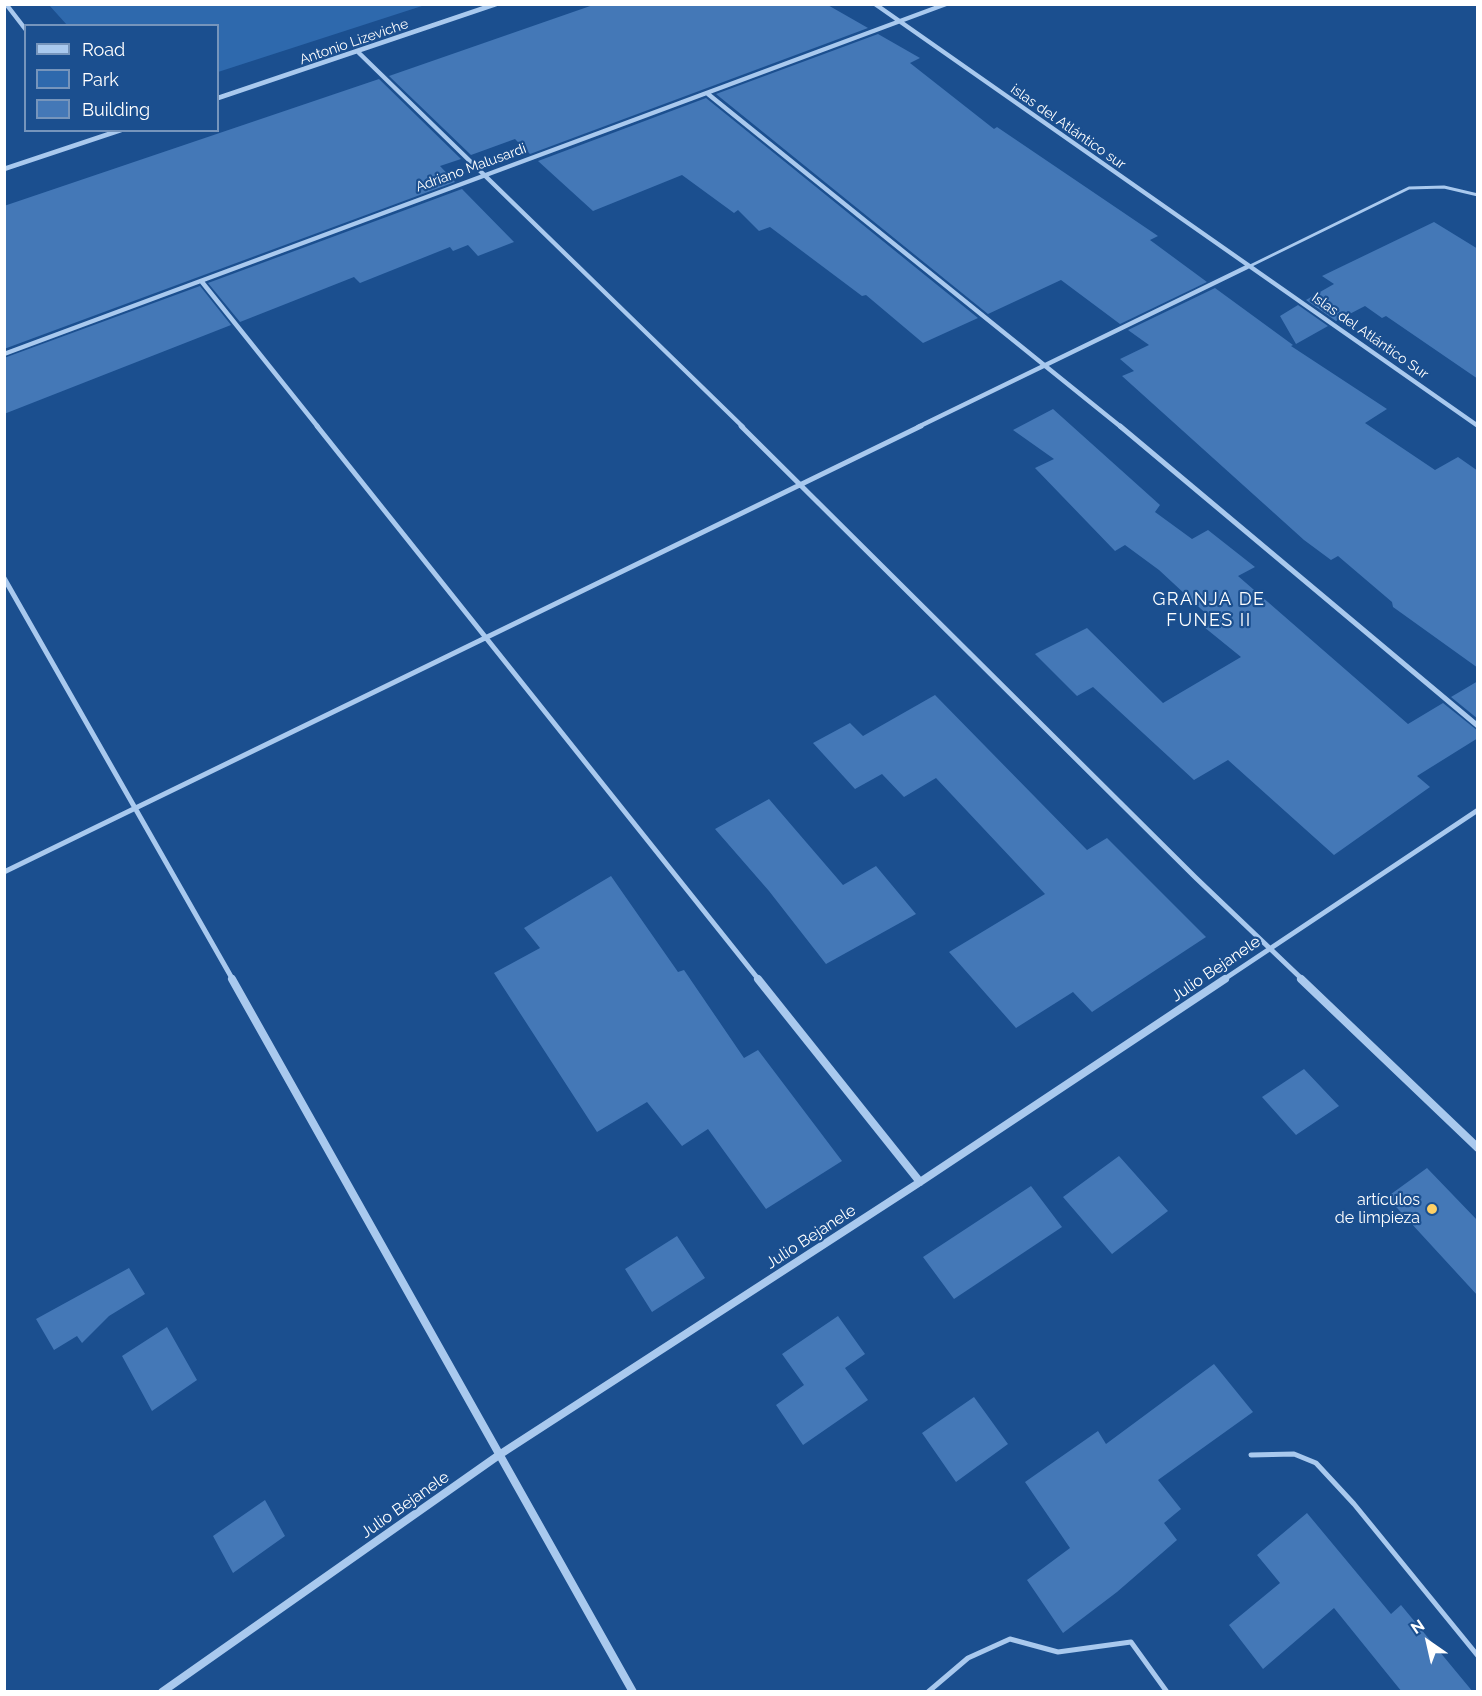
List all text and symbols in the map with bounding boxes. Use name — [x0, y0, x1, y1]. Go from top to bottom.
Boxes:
street label: Antonio Lizeviche — [297, 15, 411, 69]
legend — [24, 24, 219, 132]
text: Road — [82, 39, 125, 60]
text: Park — [82, 69, 119, 90]
street label: islas del Atlántico sur — [1007, 81, 1129, 173]
text: Building — [82, 99, 150, 120]
street label: Adriano Malusardi — [413, 140, 529, 196]
street label: Islas del Atlántico Sur — [1308, 289, 1432, 383]
district label: GRANJA DE FUNES II — [1152, 589, 1266, 632]
street label: Julio Bejanele — [1168, 932, 1264, 1006]
place label: artículos de limpieza — [1335, 1190, 1420, 1228]
street label: Julio Bejanele — [762, 1201, 860, 1273]
marker: artículos de limpieza — [1425, 1202, 1439, 1216]
street label: Julio Bejanele — [357, 1467, 453, 1543]
north arrow — [1398, 1612, 1458, 1672]
text: N — [1407, 1615, 1428, 1638]

